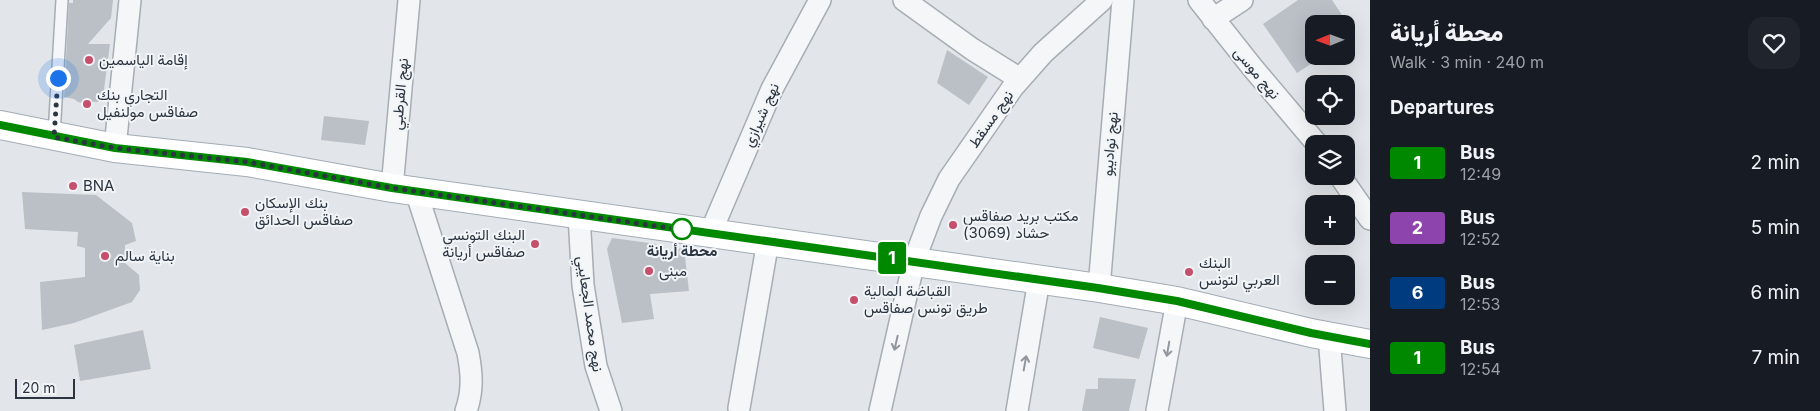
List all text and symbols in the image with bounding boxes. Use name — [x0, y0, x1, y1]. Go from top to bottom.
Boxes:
north arrow — [1305, 15, 1355, 65]
map controls — [1305, 15, 1355, 305]
button: heart — [1748, 17, 1800, 69]
text: محطة أريانة — [1390, 18, 1503, 47]
street label: نهج موسى — [1228, 43, 1285, 104]
place label: إقامة الياسمين — [99, 50, 188, 70]
text: Walk · 3 min · 240 m — [1390, 52, 1544, 72]
marker: إقامة الياسمين — [83, 54, 95, 66]
street label: نهج القرطبي — [387, 57, 416, 131]
your location — [46, 66, 71, 91]
button: locate — [1305, 75, 1355, 125]
street label: نهج شيرازي — [738, 80, 787, 151]
place label: التجاري بنك صفاقس مولنفيل — [97, 85, 198, 122]
street label: نهج مسقط — [964, 86, 1019, 152]
text: Departures — [1390, 96, 1494, 119]
marker: التجاري بنك صفاقس مولنفيل — [81, 98, 93, 110]
street label: نهج نواديبو — [1097, 111, 1124, 177]
button: layers — [1305, 135, 1355, 185]
text: Bus — [1460, 141, 1495, 164]
text: 2 min — [1751, 151, 1800, 174]
text: 1 — [1414, 152, 1421, 173]
text: 12:49 — [1460, 164, 1501, 184]
place label: BNA — [83, 176, 114, 195]
marker: BNA — [67, 180, 79, 192]
place label: بنك الإسكان صفاقس الحدائق — [255, 193, 353, 230]
button: + — [1305, 195, 1355, 245]
marker: بنك الإسكان صفاقس الحدائق — [239, 206, 251, 218]
place label: مكتب بريد صفاقس حشاد (3069) — [963, 206, 1079, 242]
text: Bus — [1460, 206, 1495, 229]
text: 5 min — [1751, 216, 1800, 239]
text: 2 — [1412, 217, 1423, 238]
marker: محطة أريانة — [671, 218, 693, 240]
marker: مكتب بريد صفاقس حشاد (3069) — [947, 219, 959, 231]
place label: البنك التونسي صفاقس أريانة — [442, 225, 525, 262]
text: 12:52 — [1460, 229, 1500, 249]
marker: البنك التونسي صفاقس أريانة — [529, 238, 541, 250]
place label: محطة أريانة — [647, 241, 717, 260]
line badge: 1 — [876, 242, 908, 274]
place label: بناية سالم — [115, 246, 175, 266]
text: 1 — [888, 247, 896, 268]
marker: بناية سالم — [99, 250, 111, 262]
place label: البنك العربي لتونس — [1199, 253, 1280, 293]
street label: نهج محمد الجعايبي — [569, 255, 608, 374]
button: − — [1305, 255, 1355, 305]
place label: مبنى — [659, 261, 687, 281]
marker: مبنى — [643, 265, 655, 277]
marker: البنك العربي لتونس — [1183, 266, 1195, 278]
text: Bus — [1460, 271, 1495, 294]
place label: القباضة المالية طريق تونس صفاقس — [864, 281, 988, 318]
text: 6 min — [1750, 281, 1800, 304]
text: 6 — [1412, 282, 1423, 303]
marker: القباضة المالية طريق تونس صفاقس — [848, 294, 860, 306]
text: 12:53 — [1460, 294, 1500, 314]
one-way arrow — [891, 334, 900, 350]
text: Bus — [1460, 336, 1495, 359]
one-way arrow — [1163, 341, 1173, 357]
text: 7 min — [1751, 346, 1800, 369]
text: 1 — [1414, 347, 1421, 368]
one-way arrow — [1020, 355, 1030, 371]
text: 12:54 — [1460, 359, 1501, 379]
scale bar — [15, 376, 75, 399]
text: 20 m — [22, 379, 56, 396]

